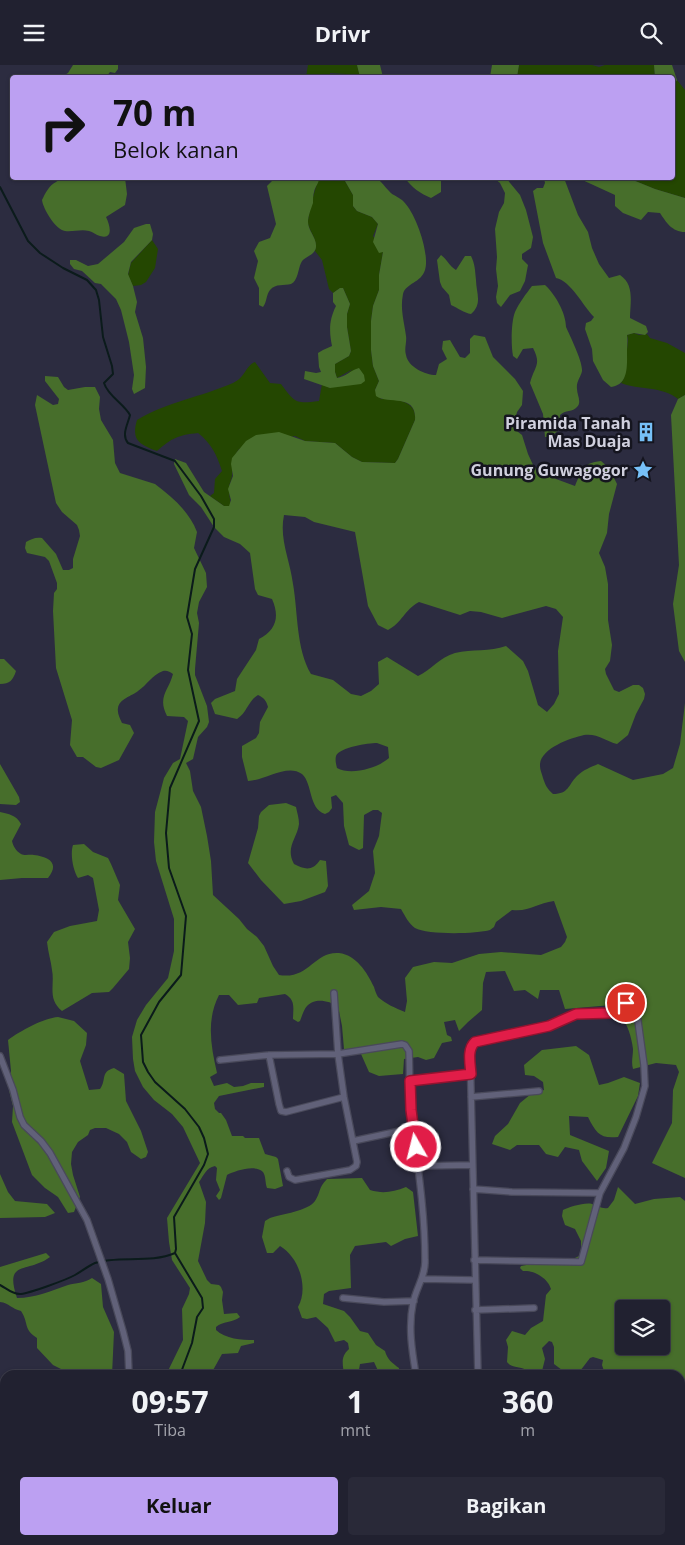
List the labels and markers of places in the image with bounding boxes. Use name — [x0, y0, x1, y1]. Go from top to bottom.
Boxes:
place label: Piramida Tanah Mas Duaja — [505, 412, 631, 452]
building icon: Piramida Tanah Mas Duaja — [635, 421, 657, 443]
place label: Gunung Guwagogor — [471, 459, 628, 481]
place icon: Gunung Guwagogor — [632, 459, 654, 481]
pin — [605, 982, 647, 1024]

